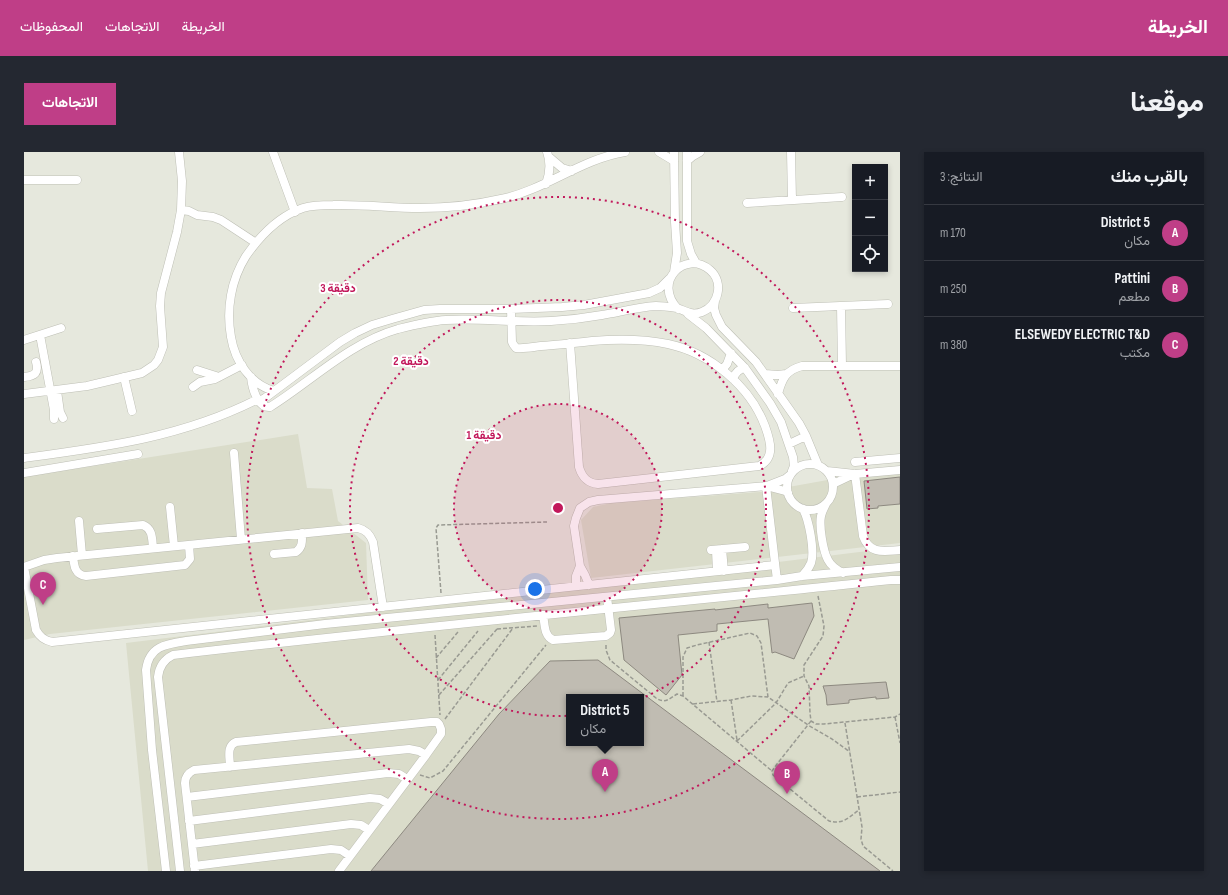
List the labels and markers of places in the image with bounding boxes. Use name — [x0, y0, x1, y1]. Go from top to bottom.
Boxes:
centre of rings — [551, 501, 565, 515]
pin: C — [30, 572, 56, 605]
pin: A — [592, 759, 618, 792]
pin: B — [774, 761, 800, 794]

